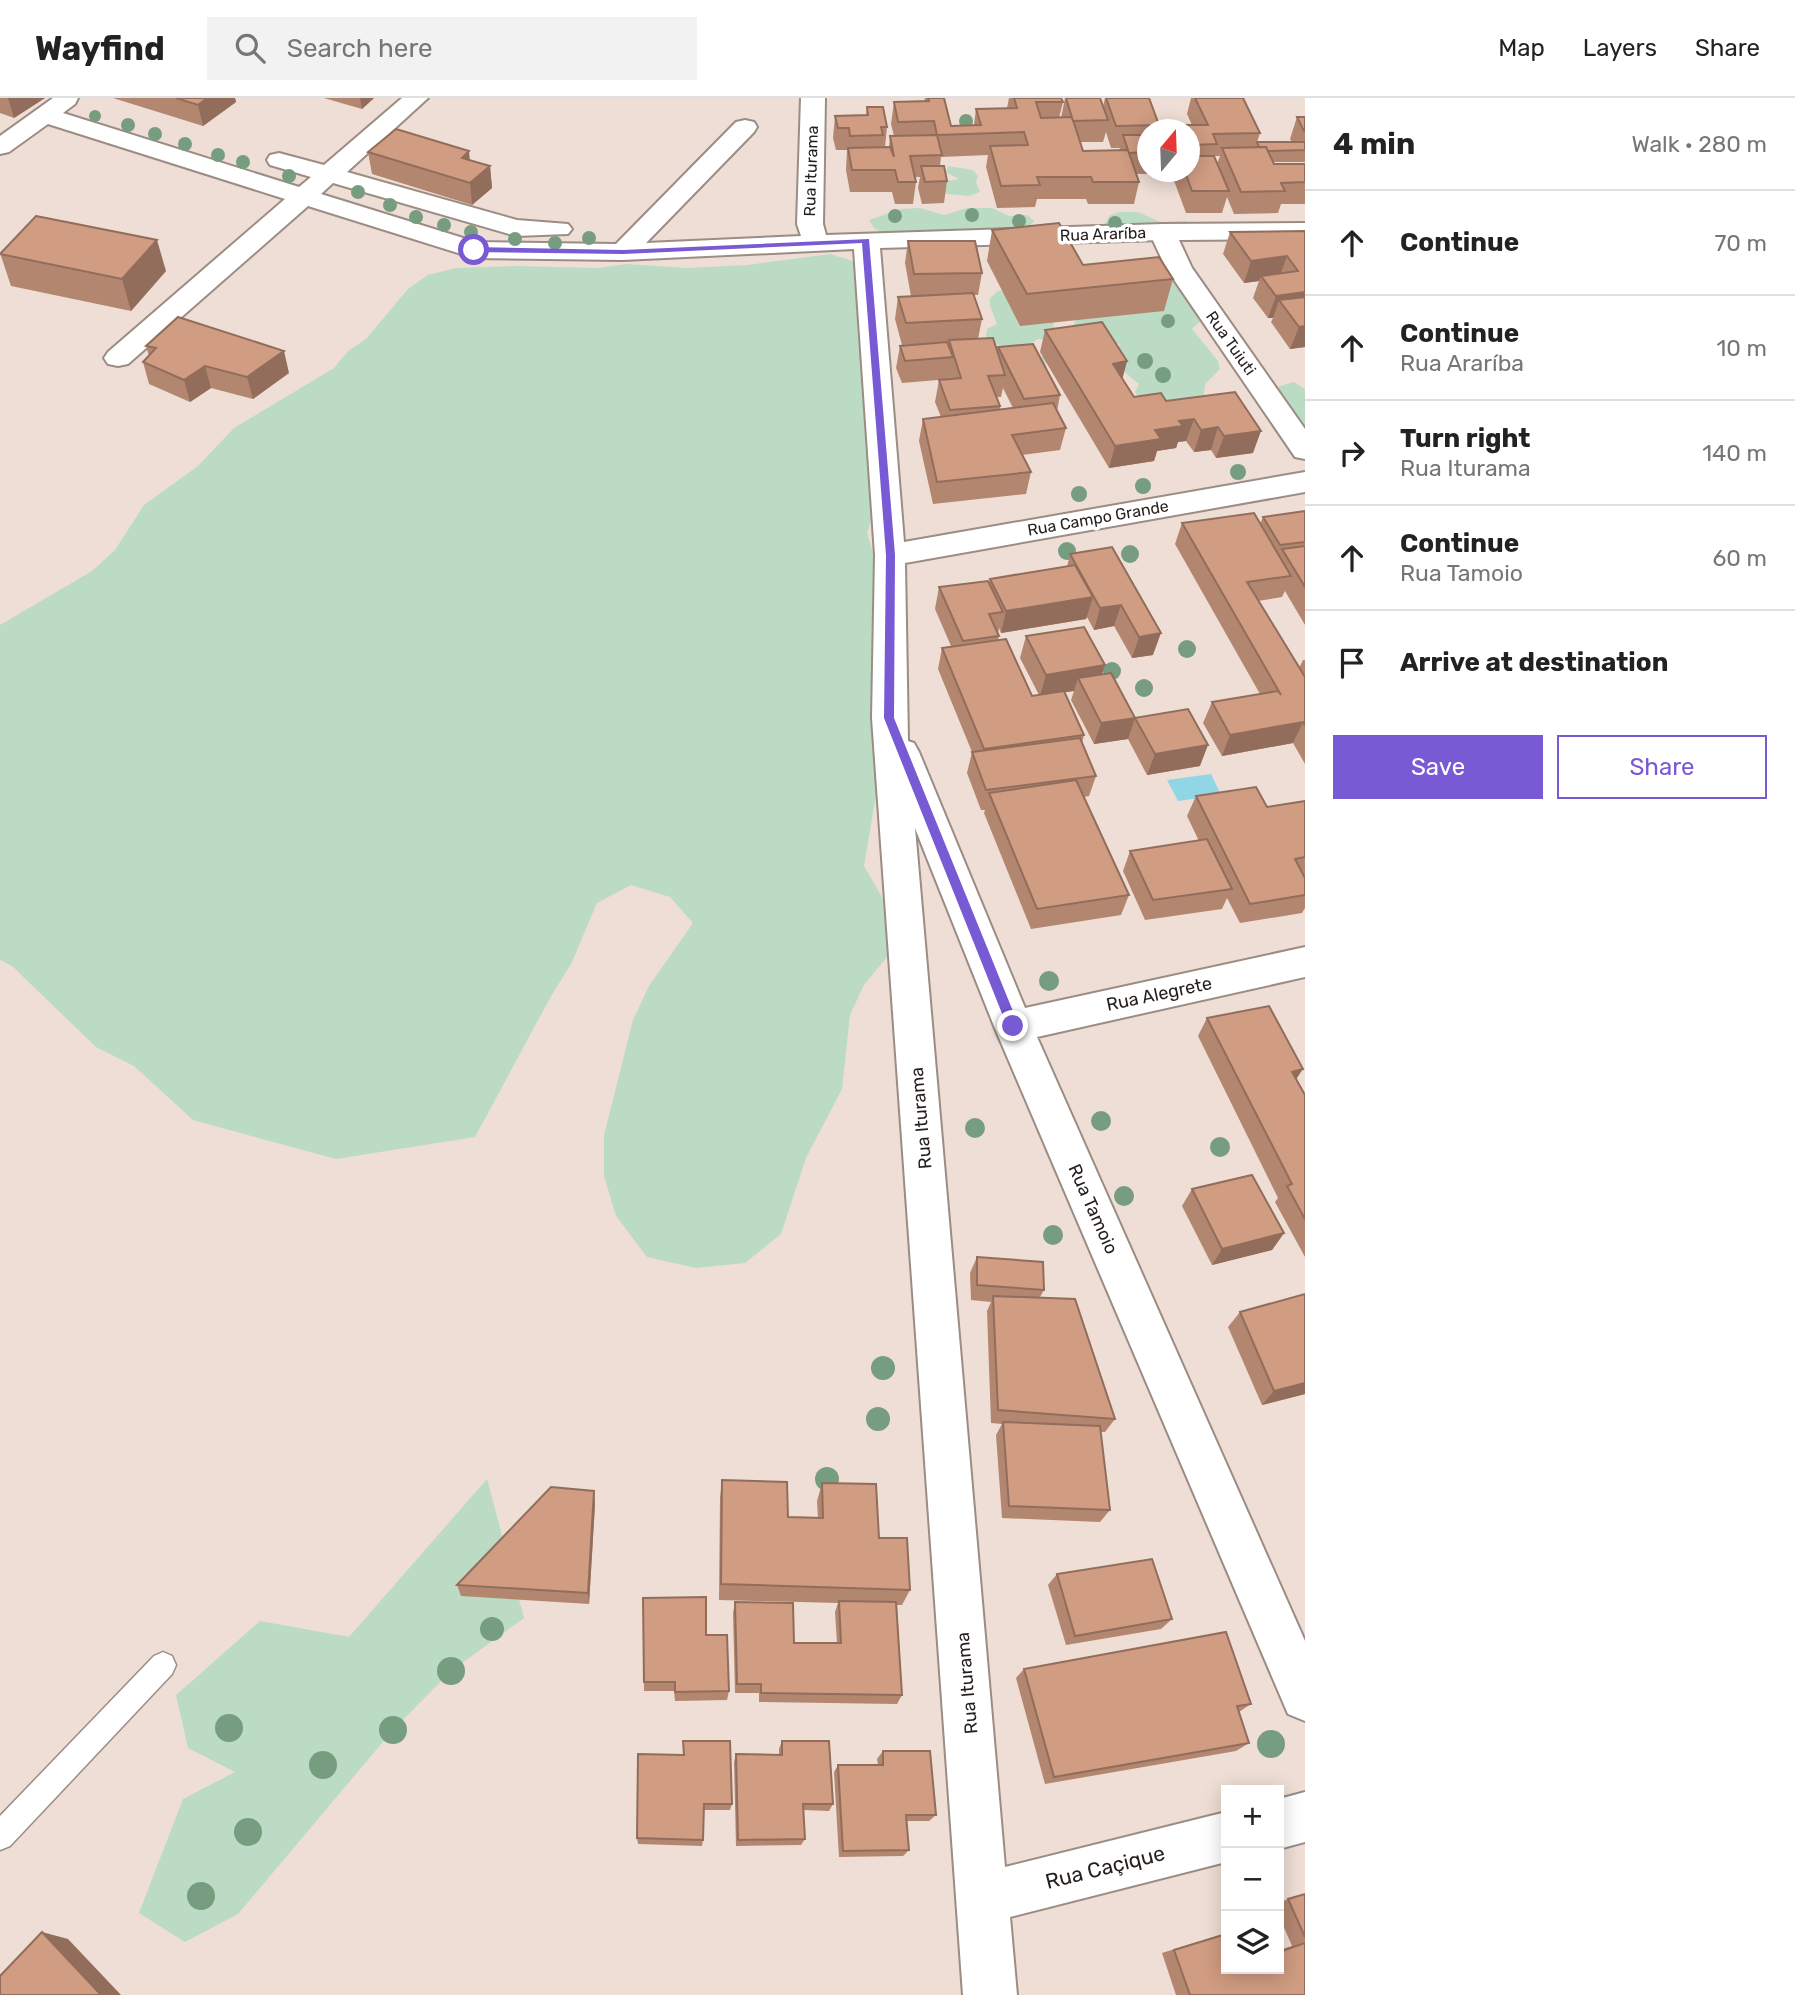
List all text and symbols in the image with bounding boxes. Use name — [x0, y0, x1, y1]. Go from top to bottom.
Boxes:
search box — [207, 17, 697, 80]
text: Wayfind — [35, 29, 165, 68]
icon: search — [231, 29, 269, 67]
text: Search here — [287, 33, 433, 64]
text: Map — [1498, 34, 1545, 62]
text: Layers — [1583, 34, 1657, 62]
text: Share — [1695, 34, 1760, 62]
north arrow — [1137, 119, 1200, 182]
street label: Rua Iturama — [800, 125, 822, 217]
text: 4 min — [1333, 126, 1415, 162]
text: Walk · 280 m — [1631, 130, 1767, 158]
street label: Rua Araríba — [1060, 223, 1146, 245]
icon: ahead — [1333, 224, 1371, 262]
text: Continue — [1400, 227, 1519, 258]
text: 70 m — [1715, 229, 1767, 257]
route start — [458, 234, 489, 265]
street label: Rua Tuiuti — [1202, 307, 1260, 379]
text: Continue — [1400, 318, 1519, 349]
icon: ahead — [1333, 329, 1371, 367]
text: 10 m — [1716, 334, 1767, 362]
text: Rua Araríba — [1400, 349, 1524, 377]
text: Turn right — [1400, 423, 1530, 454]
icon: right — [1333, 434, 1371, 472]
text: 140 m — [1702, 439, 1767, 467]
text: Rua Iturama — [1400, 454, 1531, 482]
street label: Rua Campo Grande — [1026, 496, 1170, 540]
text: Continue — [1400, 528, 1519, 559]
icon: ahead — [1333, 539, 1371, 577]
text: 60 m — [1712, 544, 1767, 572]
text: Rua Tamoio — [1400, 559, 1523, 587]
icon: arrive — [1333, 644, 1371, 682]
text: Arrive at destination — [1400, 647, 1668, 678]
button: Save — [1333, 735, 1543, 799]
button: Share — [1557, 735, 1767, 799]
street label: Rua Alegrete — [1104, 972, 1214, 1016]
route end — [997, 1010, 1028, 1041]
street label: Rua Iturama — [906, 1066, 936, 1170]
street label: Rua Tamoio — [1063, 1161, 1123, 1257]
street label: Rua Iturama — [952, 1631, 982, 1735]
map controls — [1221, 1785, 1284, 1974]
button: + — [1221, 1785, 1284, 1848]
street label: Rua Caçique — [1043, 1840, 1167, 1894]
button: − — [1221, 1848, 1284, 1911]
button: layers — [1221, 1911, 1284, 1974]

